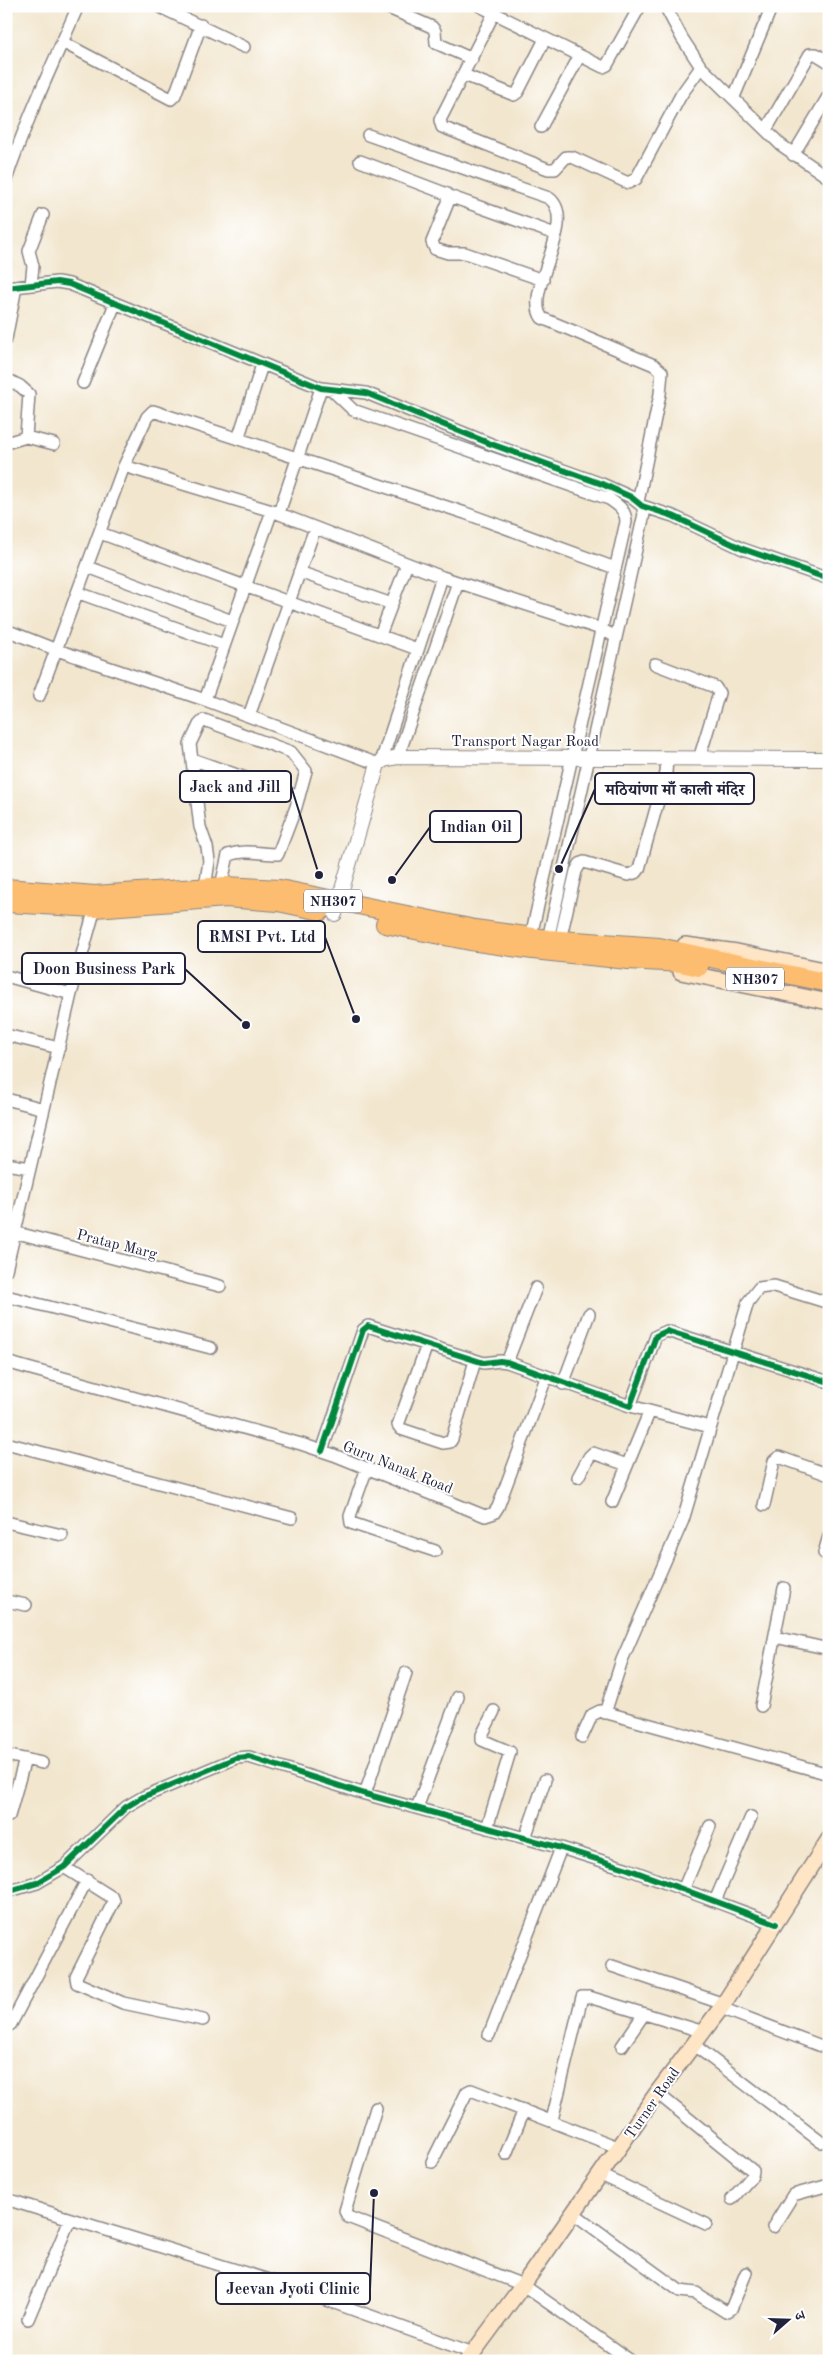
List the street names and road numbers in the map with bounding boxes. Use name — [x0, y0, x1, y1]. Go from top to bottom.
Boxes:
street label: Transport Nagar Road — [451, 735, 599, 750]
road number: NH307 — [304, 889, 362, 912]
road number: NH307 — [726, 968, 784, 991]
street label: Pratap Marg — [75, 1228, 159, 1263]
street label: Guru Nanak Road — [340, 1440, 455, 1497]
street label: Turner Road — [623, 2065, 683, 2142]

